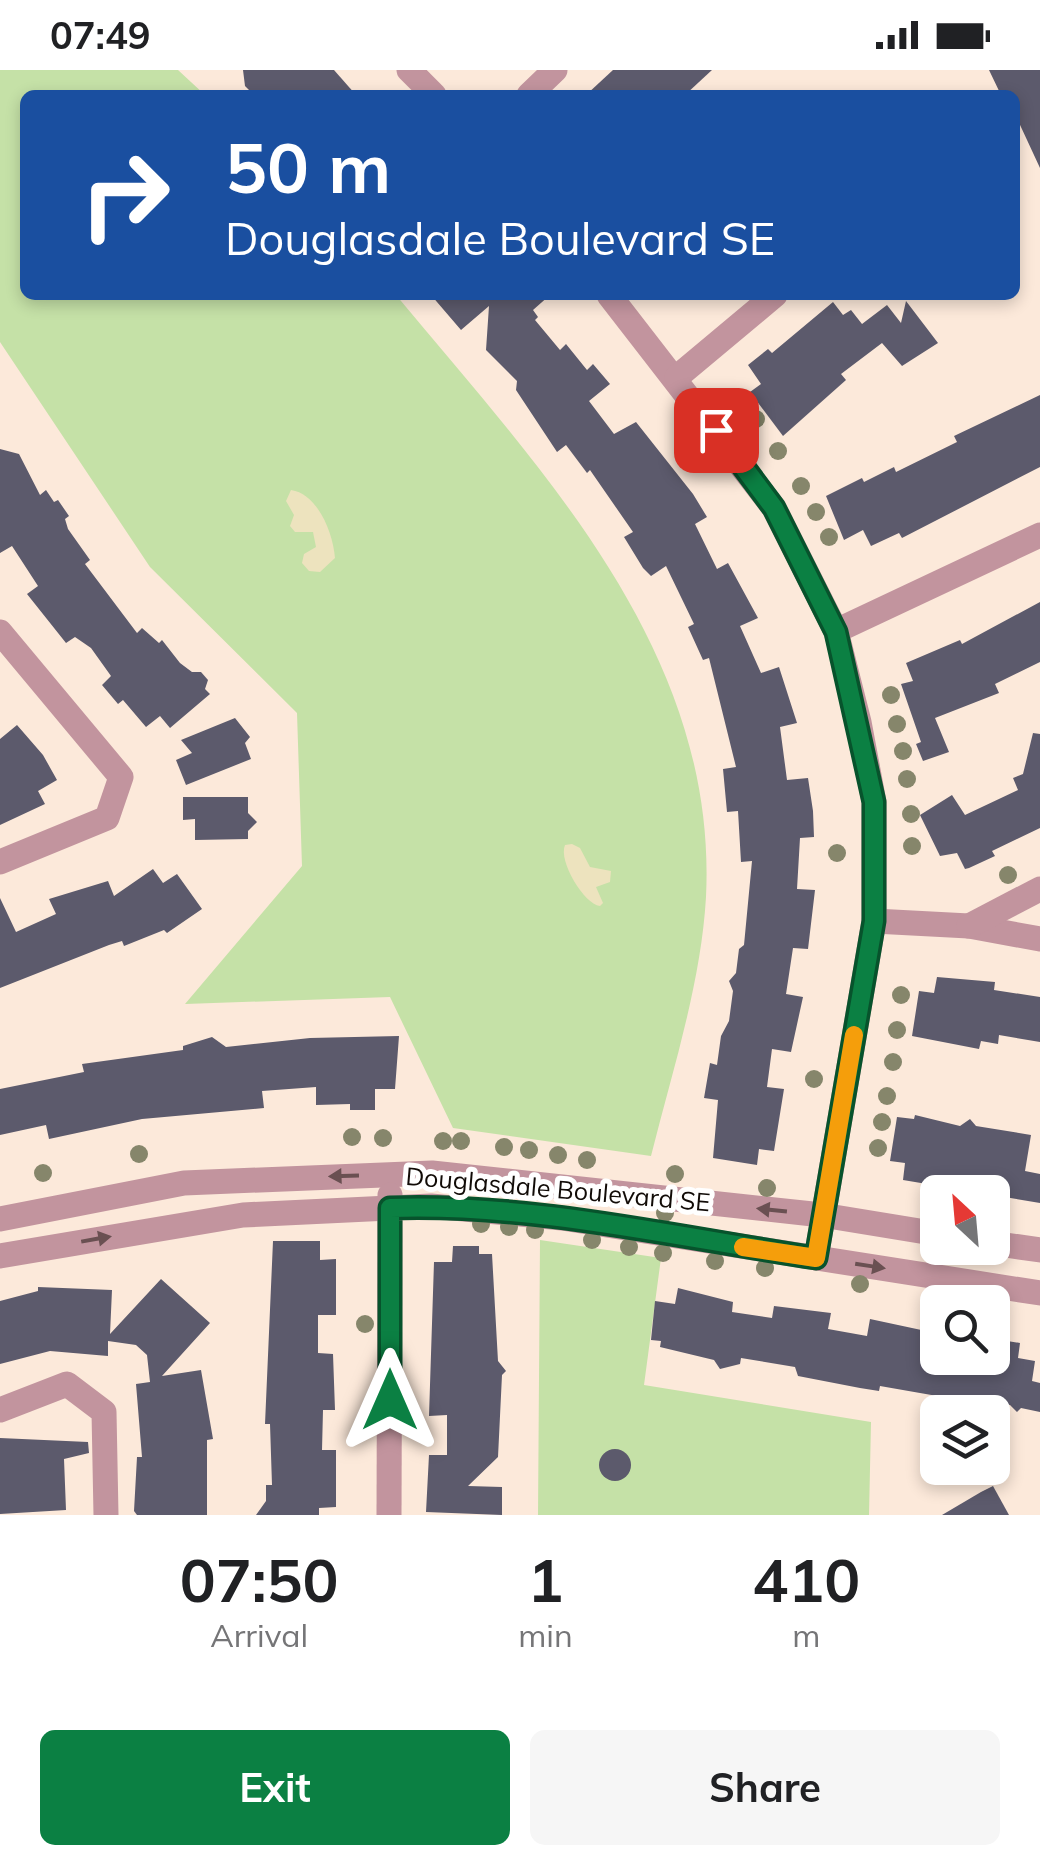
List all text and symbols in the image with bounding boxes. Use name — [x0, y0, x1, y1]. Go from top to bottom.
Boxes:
text: 07:49 — [50, 11, 151, 59]
text: 50 m — [225, 123, 391, 211]
icon: right — [60, 130, 190, 260]
text: Douglasdale Boulevard SE — [225, 210, 775, 266]
pin — [674, 388, 759, 473]
icon: arrive — [689, 403, 744, 458]
street label: Douglasdale Boulevard SE — [404, 1160, 712, 1217]
one-way arrow — [327, 1169, 359, 1185]
north arrow — [920, 1175, 1010, 1265]
map controls — [920, 1175, 1010, 1485]
one-way arrow — [755, 1202, 787, 1218]
one-way arrow — [81, 1231, 112, 1247]
one-way arrow — [854, 1259, 886, 1274]
button: search — [920, 1285, 1010, 1375]
position arrow — [338, 1348, 442, 1452]
button: layers — [920, 1395, 1010, 1485]
text: 07:50 — [180, 1542, 339, 1617]
text: 1 — [527, 1542, 563, 1617]
text: 410 — [752, 1542, 860, 1617]
text: Arrival — [210, 1615, 308, 1655]
text: min — [518, 1615, 573, 1655]
text: m — [792, 1615, 820, 1655]
button: Exit — [40, 1730, 510, 1845]
button: Share — [530, 1730, 1000, 1845]

